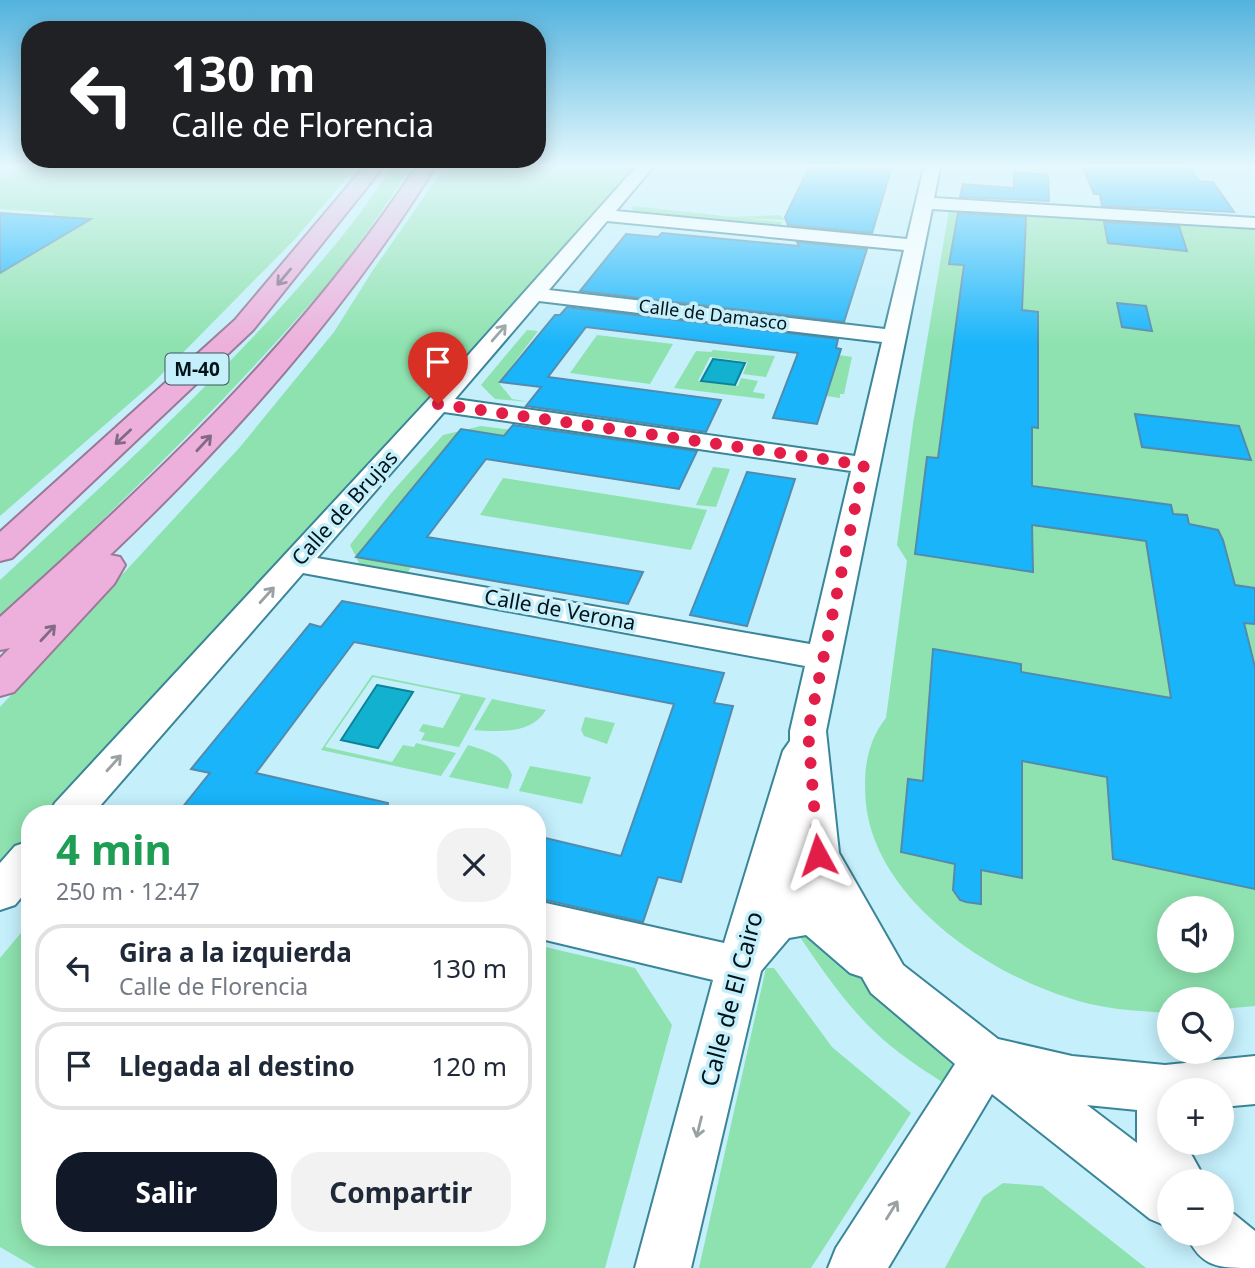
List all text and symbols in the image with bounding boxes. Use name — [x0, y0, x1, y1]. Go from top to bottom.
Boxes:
text: 130 m — [171, 40, 316, 106]
icon: left — [56, 49, 147, 140]
text: Calle de Florencia — [171, 103, 434, 146]
one-way arrow — [276, 267, 292, 285]
street label: Calle de Damasco — [637, 293, 789, 335]
one-way arrow — [491, 324, 507, 342]
pin — [408, 332, 468, 404]
icon: arrive — [419, 343, 457, 381]
road number: M-40 — [166, 354, 228, 384]
one-way arrow — [114, 429, 132, 445]
one-way arrow — [196, 435, 213, 452]
street label: Calle de Brujas — [285, 444, 404, 571]
street label: Calle de Verona — [482, 582, 638, 636]
one-way arrow — [259, 586, 275, 604]
one-way arrow — [39, 625, 56, 642]
one-way arrow — [106, 755, 123, 772]
position arrow — [781, 818, 855, 892]
text: 4 min — [56, 820, 172, 877]
button: close — [437, 828, 511, 902]
text: 250 m · 12:47 — [56, 875, 200, 907]
map controls — [1157, 896, 1234, 1246]
button: sound — [1157, 896, 1234, 973]
street label: Calle de El Cairo — [691, 907, 770, 1090]
text: Gira a la izquierda — [119, 934, 352, 970]
icon: left — [60, 949, 98, 987]
text: 130 m — [431, 950, 507, 986]
text: Calle de Florencia — [119, 970, 308, 1002]
button: search — [1157, 987, 1234, 1064]
icon: arrive — [60, 1047, 98, 1085]
text: Llegada al destino — [119, 1048, 355, 1084]
text: 120 m — [431, 1048, 507, 1084]
button: + — [1157, 1078, 1234, 1155]
one-way arrow — [692, 1115, 705, 1138]
button: Salir — [56, 1152, 277, 1232]
button: Compartir — [291, 1152, 511, 1232]
button: − — [1157, 1169, 1234, 1246]
one-way arrow — [885, 1201, 900, 1220]

